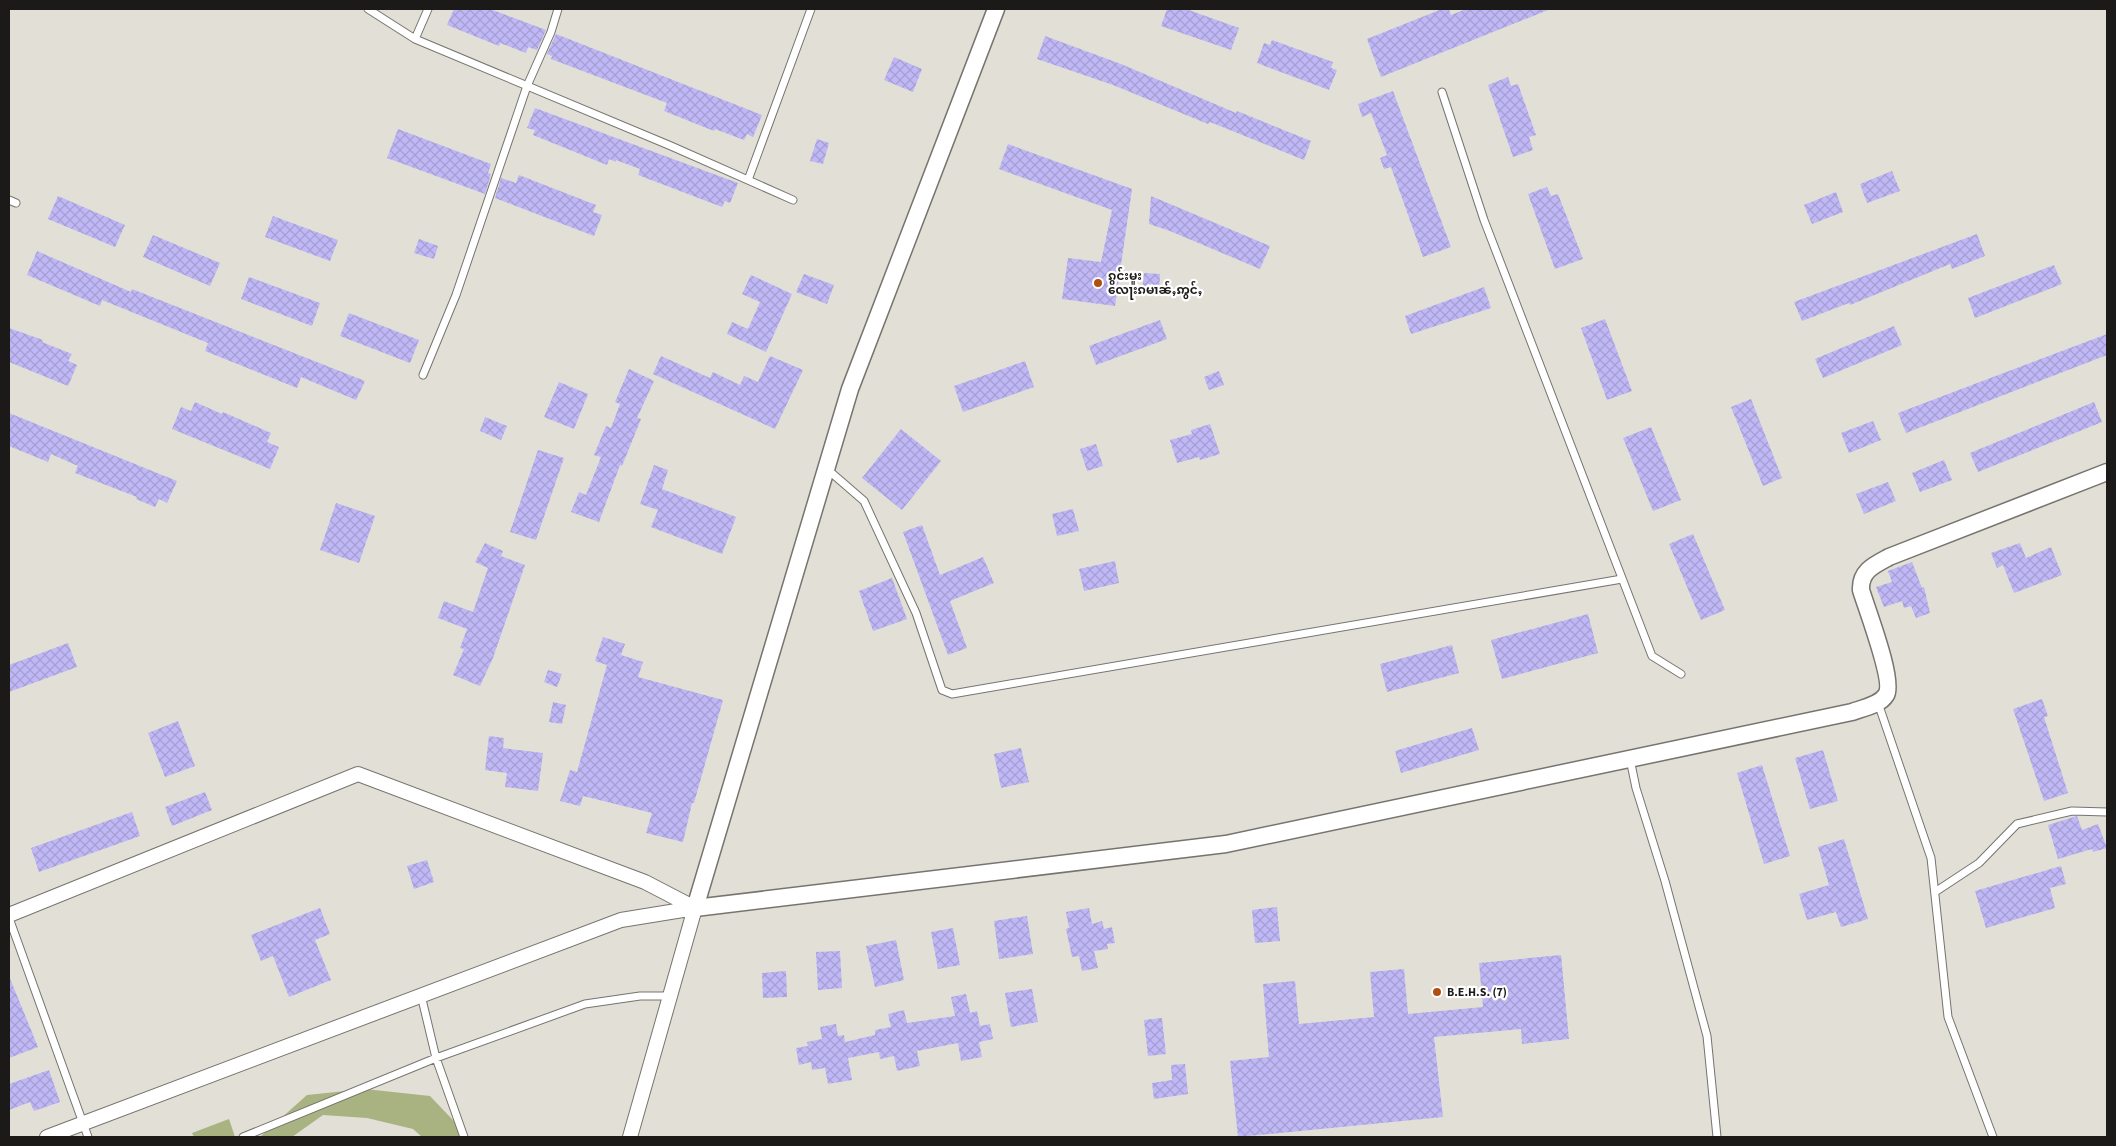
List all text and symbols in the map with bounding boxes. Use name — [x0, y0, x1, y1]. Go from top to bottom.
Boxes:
place label: ၵွင်းမူး လေႃးၵမၢၼ်ႇဢွင်ႇ — [1108, 266, 1203, 300]
marker: ၵွင်းမူး လေႃးၵမၢၼ်ႇဢွင်ႇ — [1092, 277, 1104, 289]
place label: B.E.H.S. (7) — [1447, 984, 1507, 1001]
marker: B.E.H.S. (7) — [1431, 986, 1443, 998]

